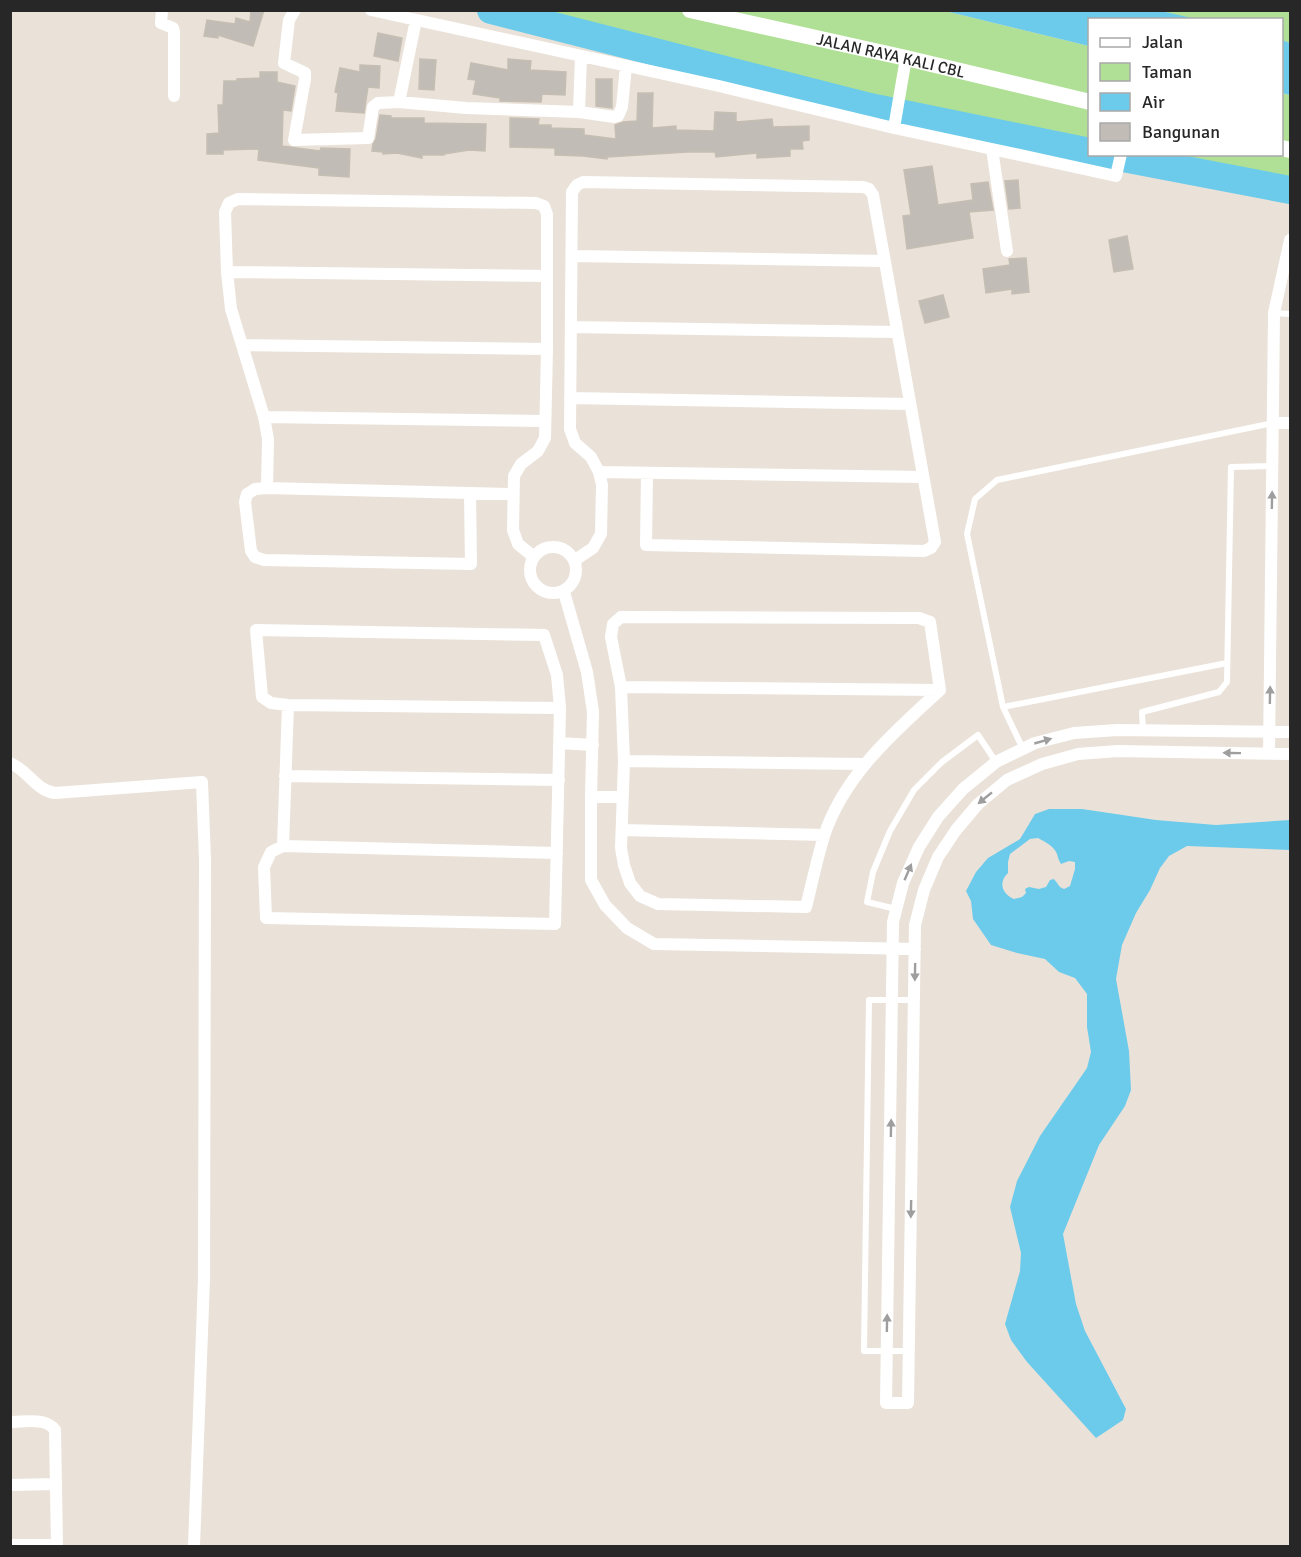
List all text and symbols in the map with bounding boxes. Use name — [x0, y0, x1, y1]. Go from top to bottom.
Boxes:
legend — [1088, 18, 1283, 156]
street label: JALAN RAYA KALI CBL — [815, 29, 967, 83]
text: Jalan — [1142, 31, 1183, 53]
text: Taman — [1142, 61, 1192, 83]
text: Air — [1142, 91, 1165, 113]
text: Bangunan — [1142, 121, 1220, 143]
one-way arrow — [1267, 490, 1277, 509]
one-way arrow — [1265, 685, 1275, 704]
one-way arrow — [1034, 736, 1052, 746]
one-way arrow — [1223, 748, 1242, 758]
one-way arrow — [978, 791, 993, 804]
one-way arrow — [903, 863, 913, 881]
one-way arrow — [910, 962, 920, 981]
one-way arrow — [886, 1119, 895, 1138]
one-way arrow — [906, 1199, 916, 1218]
one-way arrow — [882, 1314, 892, 1333]

